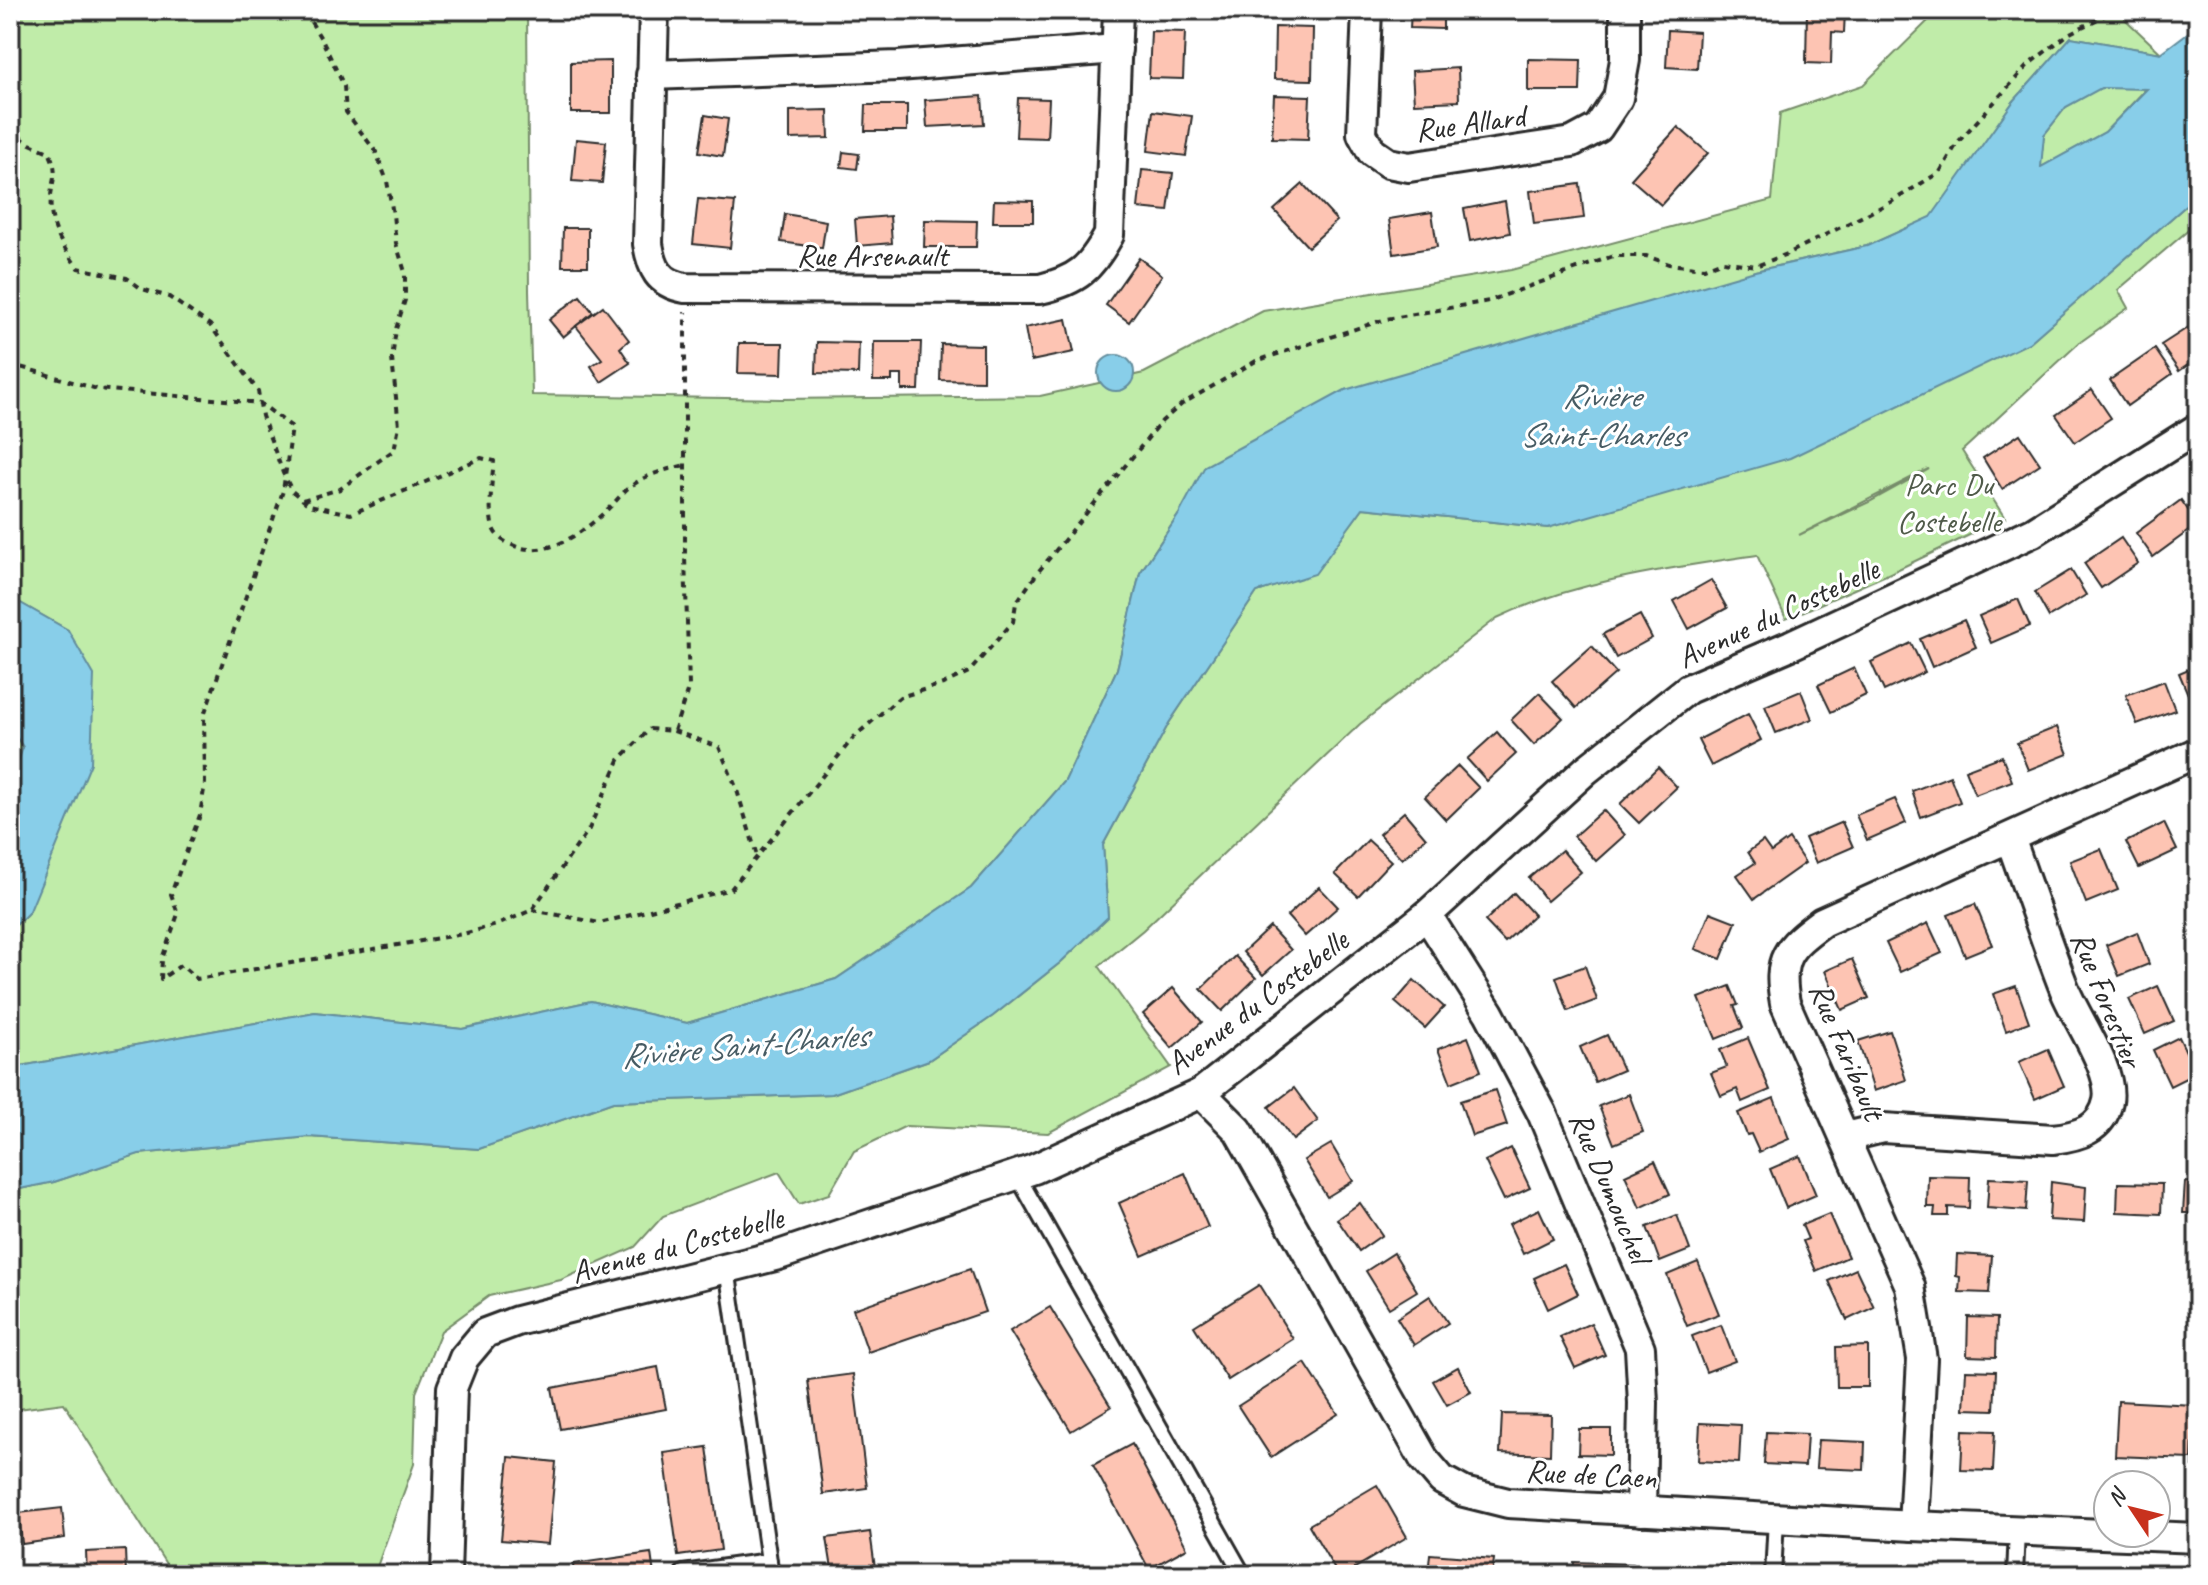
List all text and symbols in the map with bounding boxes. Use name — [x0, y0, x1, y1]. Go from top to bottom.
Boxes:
street label: Rue Allard — [1413, 94, 1532, 151]
street label: Rue Arsenault — [796, 235, 951, 276]
water label: Rivière Saint-Charles — [1520, 374, 1689, 456]
park label: Parc Du Costebelle — [1897, 464, 2004, 542]
street label: Avenue du Costebelle — [1671, 547, 1888, 678]
street label: Avenue du Costebelle — [1158, 919, 1358, 1084]
street label: Rue Forestier — [2061, 925, 2154, 1076]
street label: Rue Faribault — [1800, 976, 1896, 1129]
water label: Rivière Saint-Charles — [619, 1012, 875, 1077]
street label: Rue Dumouchel — [1560, 1105, 1662, 1274]
street label: Avenue du Costebelle — [567, 1196, 790, 1293]
street label: Rue de Caen — [1525, 1450, 1658, 1498]
north arrow — [2092, 1469, 2172, 1549]
text: N — [2101, 1482, 2134, 1512]

